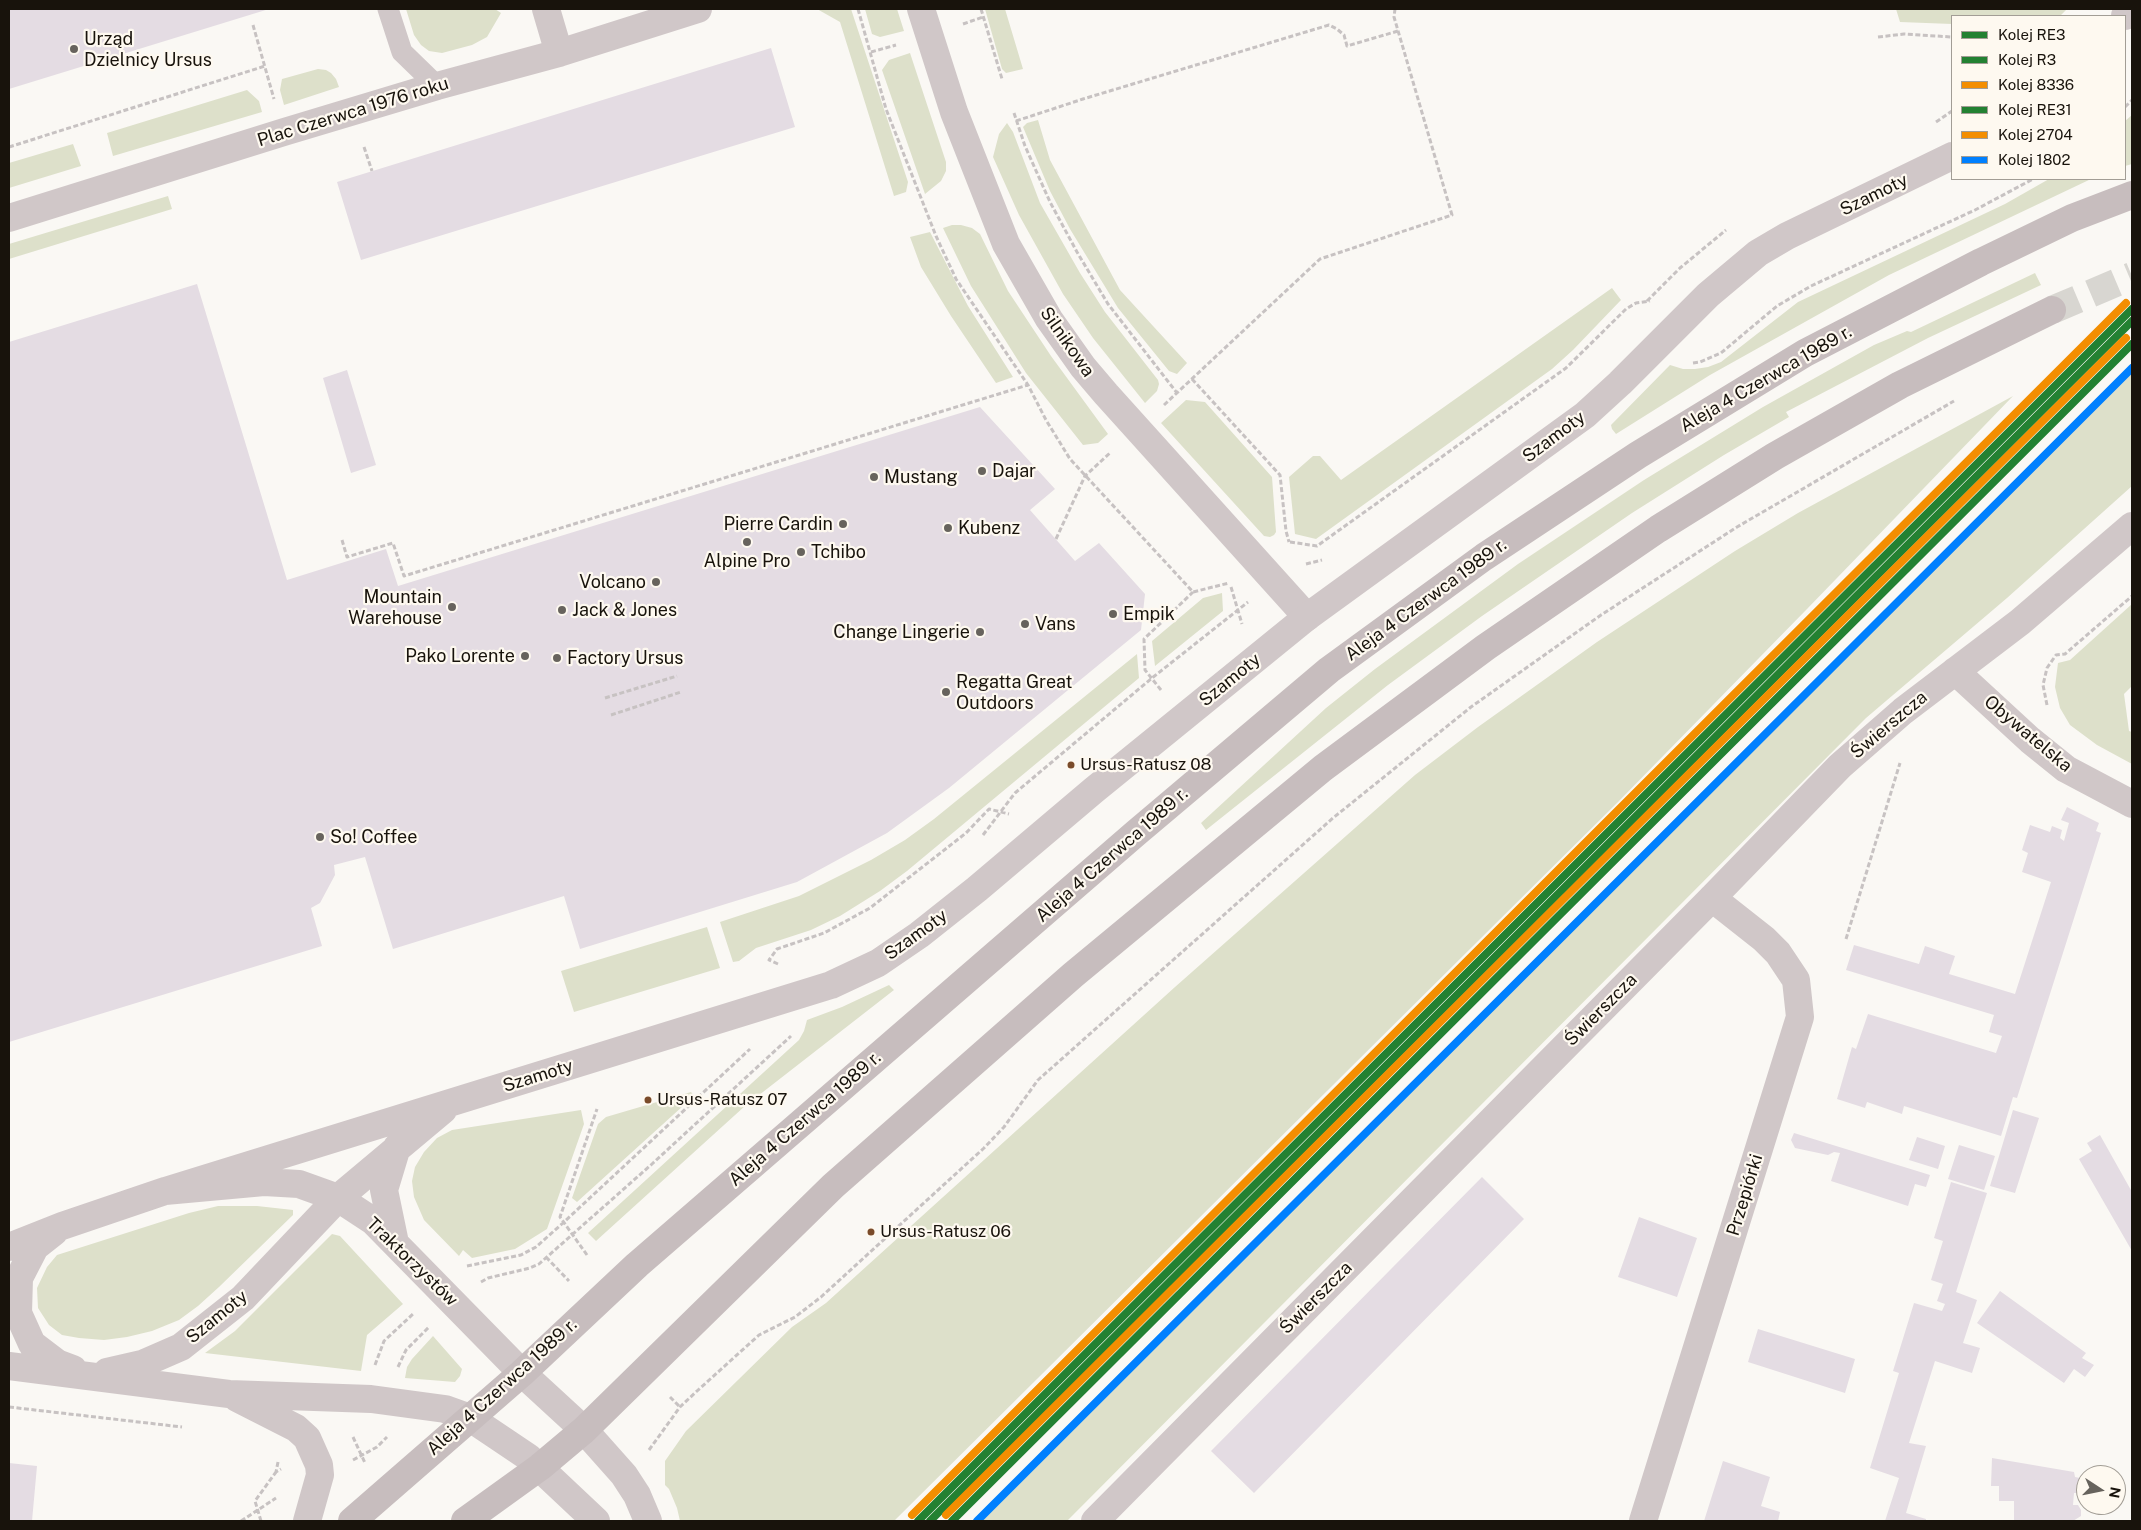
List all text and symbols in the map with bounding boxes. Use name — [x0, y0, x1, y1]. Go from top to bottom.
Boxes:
legend — [1951, 15, 2126, 180]
text: Kolej RE3 — [1998, 26, 2065, 43]
place label: Urząd Dzielnicy Ursus — [84, 28, 212, 70]
marker: Urząd Dzielnicy Ursus — [68, 43, 80, 55]
text: Kolej R3 — [1998, 51, 2056, 68]
street label: Plac Czerwca 1976 roku — [255, 73, 451, 151]
text: Kolej 8336 — [1998, 76, 2074, 93]
text: Kolej RE31 — [1998, 101, 2072, 118]
text: Kolej 2704 — [1998, 126, 2073, 143]
text: Kolej 1802 — [1998, 151, 2070, 168]
street label: Szamoty — [1837, 169, 1911, 221]
street label: Silnikowa — [1035, 303, 1099, 381]
street label: Aleja 4 Czerwca 1989 r. — [1676, 321, 1856, 437]
street label: Szamoty — [1519, 407, 1589, 467]
place label: Dajar — [992, 460, 1036, 482]
marker: Dajar — [976, 465, 988, 477]
place label: Mustang — [884, 466, 958, 488]
marker: Mustang — [868, 471, 880, 483]
place label: Pierre Cardin — [723, 513, 833, 535]
place label: Kubenz — [958, 517, 1020, 539]
marker: Pierre Cardin — [837, 518, 849, 530]
marker: Kubenz — [942, 522, 954, 534]
street label: Aleja 4 Czerwca 1989 r. — [1341, 534, 1511, 666]
marker: Alpine Pro — [741, 536, 753, 548]
place label: Tchibo — [811, 541, 866, 563]
marker: Tchibo — [795, 546, 807, 558]
place label: Alpine Pro — [704, 550, 790, 572]
place label: Volcano — [579, 571, 646, 593]
marker: Volcano — [650, 576, 662, 588]
place label: Mountain Warehouse — [348, 586, 442, 628]
place label: Jack & Jones — [572, 599, 677, 621]
marker: Mountain Warehouse — [446, 601, 458, 613]
place label: Empik — [1123, 603, 1175, 625]
marker: Jack & Jones — [556, 604, 568, 616]
marker: Empik — [1107, 608, 1119, 620]
place label: Vans — [1035, 613, 1076, 635]
marker: Vans — [1019, 618, 1031, 630]
place label: Change Lingerie — [833, 621, 970, 643]
marker: Change Lingerie — [974, 626, 986, 638]
place label: Pako Lorente — [405, 645, 515, 667]
place label: Factory Ursus — [567, 647, 683, 669]
street label: Szamoty — [1195, 649, 1265, 711]
marker: Pako Lorente — [519, 650, 531, 662]
marker: Factory Ursus — [551, 652, 563, 664]
place label: Regatta Great Outdoors — [956, 671, 1073, 714]
marker: Regatta Great Outdoors — [940, 686, 952, 698]
street label: Świerszcza — [1846, 687, 1932, 763]
street label: Obywatelska — [1980, 691, 2076, 777]
place label: Ursus-Ratusz 08 — [1080, 755, 1212, 775]
marker: Ursus-Ratusz 08 — [1066, 760, 1076, 770]
street label: Aleja 4 Czerwca 1989 r. — [1032, 783, 1192, 927]
place label: So! Coffee — [330, 826, 417, 848]
marker: So! Coffee — [314, 831, 326, 843]
street label: Szamoty — [880, 905, 952, 965]
street label: Świerszcza — [1560, 969, 1642, 1051]
street label: Aleja 4 Czerwca 1989 r. — [725, 1047, 885, 1191]
street label: Szamoty — [500, 1055, 576, 1097]
place label: Ursus-Ratusz 07 — [657, 1090, 788, 1110]
marker: Ursus-Ratusz 07 — [643, 1095, 653, 1105]
street label: Przepiórki — [1722, 1152, 1768, 1238]
street label: Traktorzystów — [362, 1213, 462, 1311]
place label: Ursus-Ratusz 06 — [880, 1222, 1011, 1242]
marker: Ursus-Ratusz 06 — [866, 1227, 876, 1237]
street label: Świerszcza — [1275, 1257, 1357, 1339]
street label: Szamoty — [182, 1286, 252, 1348]
street label: Aleja 4 Czerwca 1989 r. — [423, 1314, 581, 1460]
north arrow — [2076, 1465, 2126, 1515]
text: N — [2106, 1486, 2124, 1500]

